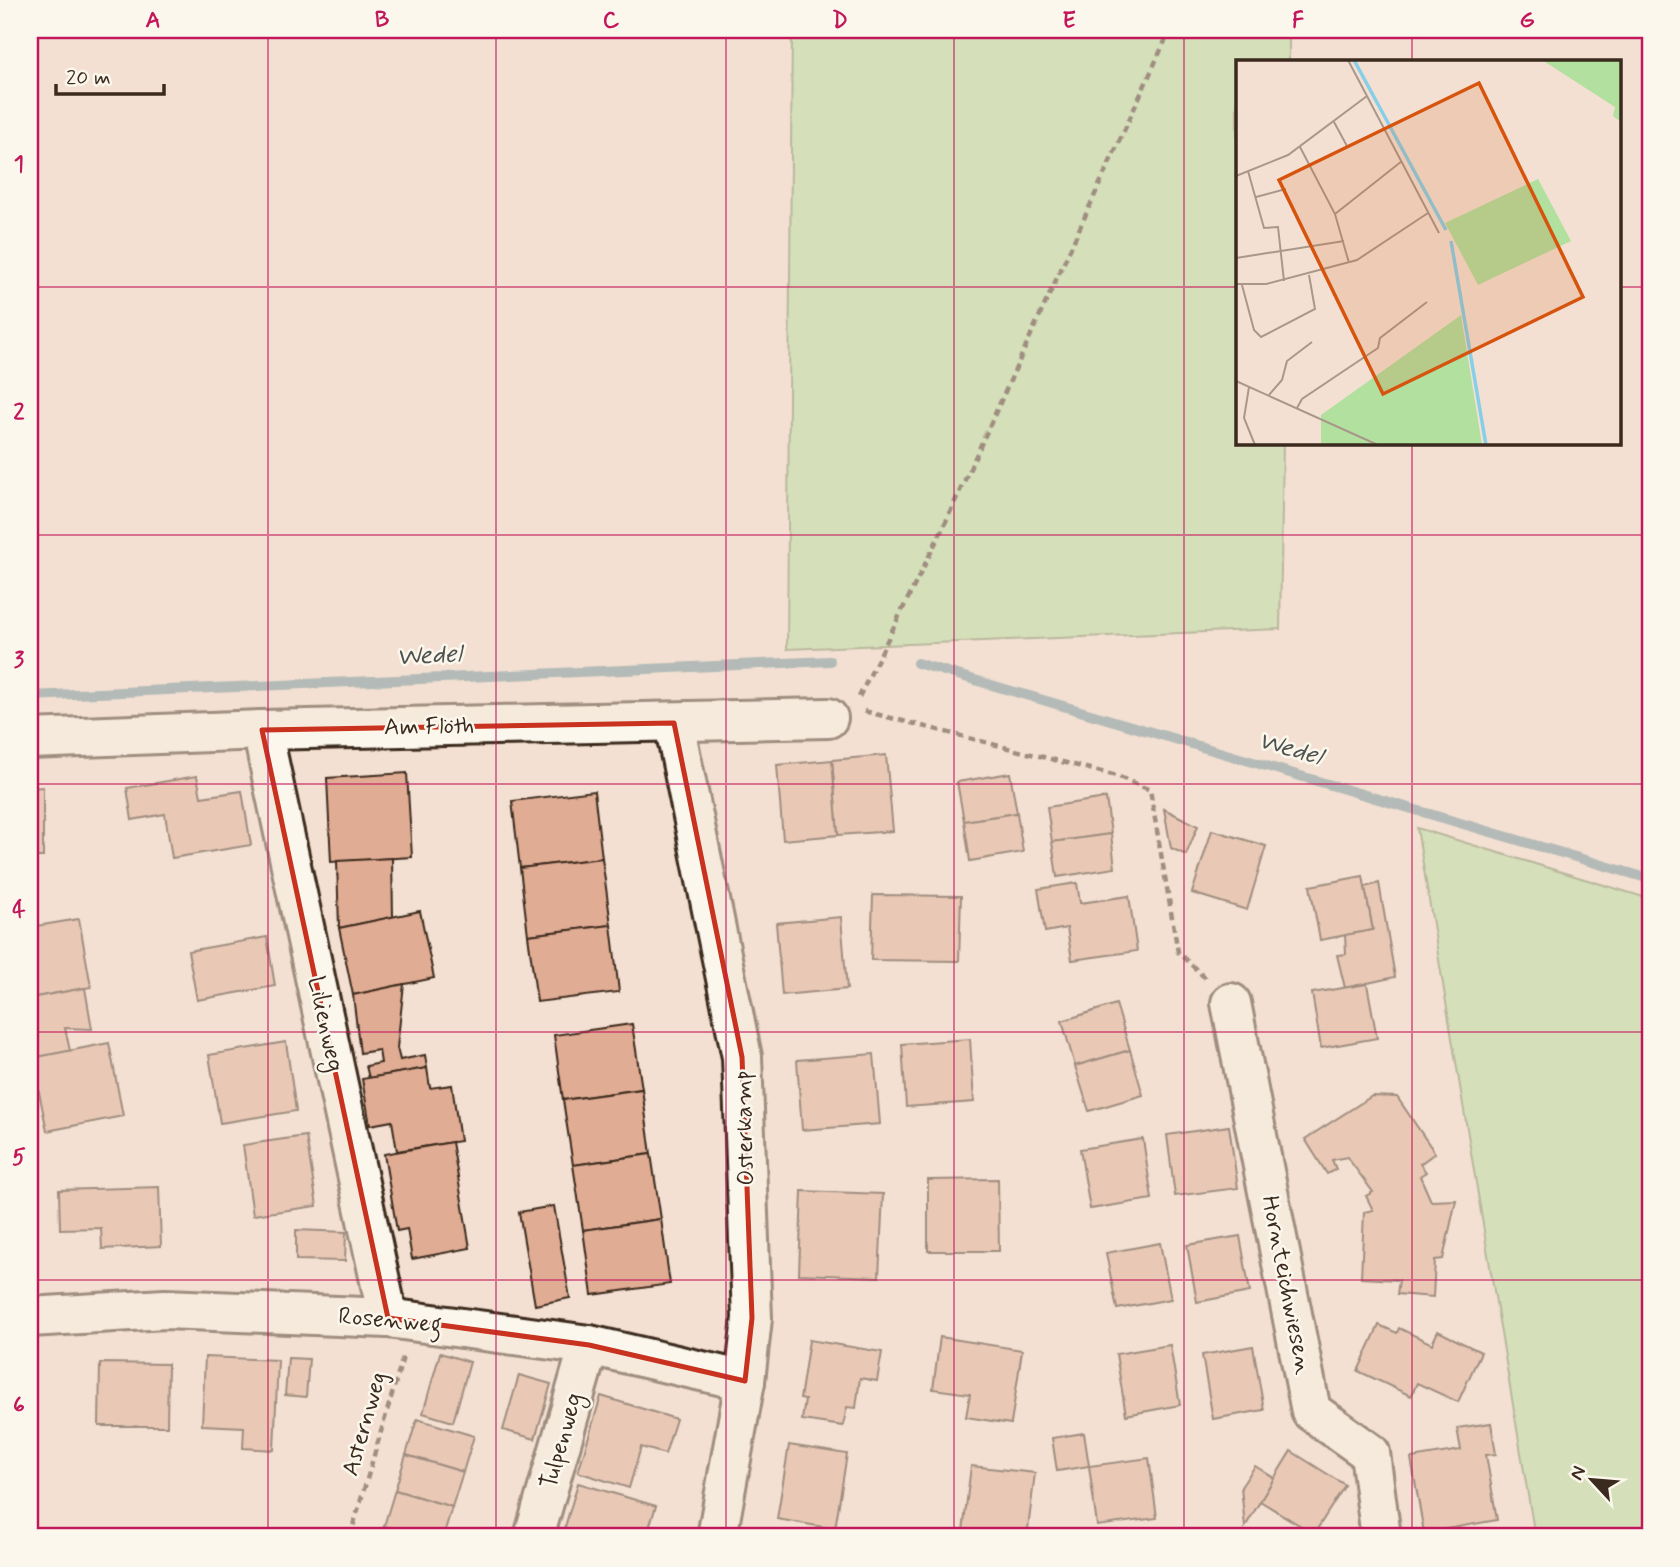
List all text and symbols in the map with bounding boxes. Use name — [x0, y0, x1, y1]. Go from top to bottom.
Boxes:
text: A — [145, 6, 161, 36]
text: B — [375, 6, 390, 36]
text: C — [603, 6, 620, 36]
text: D — [832, 6, 848, 36]
text: E — [1062, 6, 1076, 36]
text: F — [1292, 6, 1304, 36]
text: G — [1519, 6, 1535, 36]
scale bar — [56, 52, 164, 96]
inset map — [1236, 60, 1620, 444]
text: 20 m — [66, 64, 111, 92]
text: 1 — [14, 150, 24, 180]
text: 2 — [13, 398, 25, 428]
water label: Wedel — [395, 637, 466, 675]
text: 3 — [14, 646, 25, 676]
street label: Am Flöth — [384, 711, 474, 743]
water label: Wedel — [1254, 724, 1330, 775]
text: 4 — [12, 895, 26, 925]
street label: Lilienweg — [298, 973, 350, 1075]
street label: Osterkamp — [727, 1070, 763, 1186]
text: 5 — [12, 1143, 26, 1173]
street label: Hornteichwiesen — [1253, 1193, 1319, 1377]
street label: Rosenweg — [337, 1301, 443, 1344]
street label: Asternweg — [335, 1368, 395, 1480]
street label: Tulpenweg — [533, 1389, 592, 1493]
text: 6 — [13, 1391, 25, 1421]
north arrow — [1558, 1444, 1628, 1514]
text: N — [1564, 1462, 1592, 1484]

